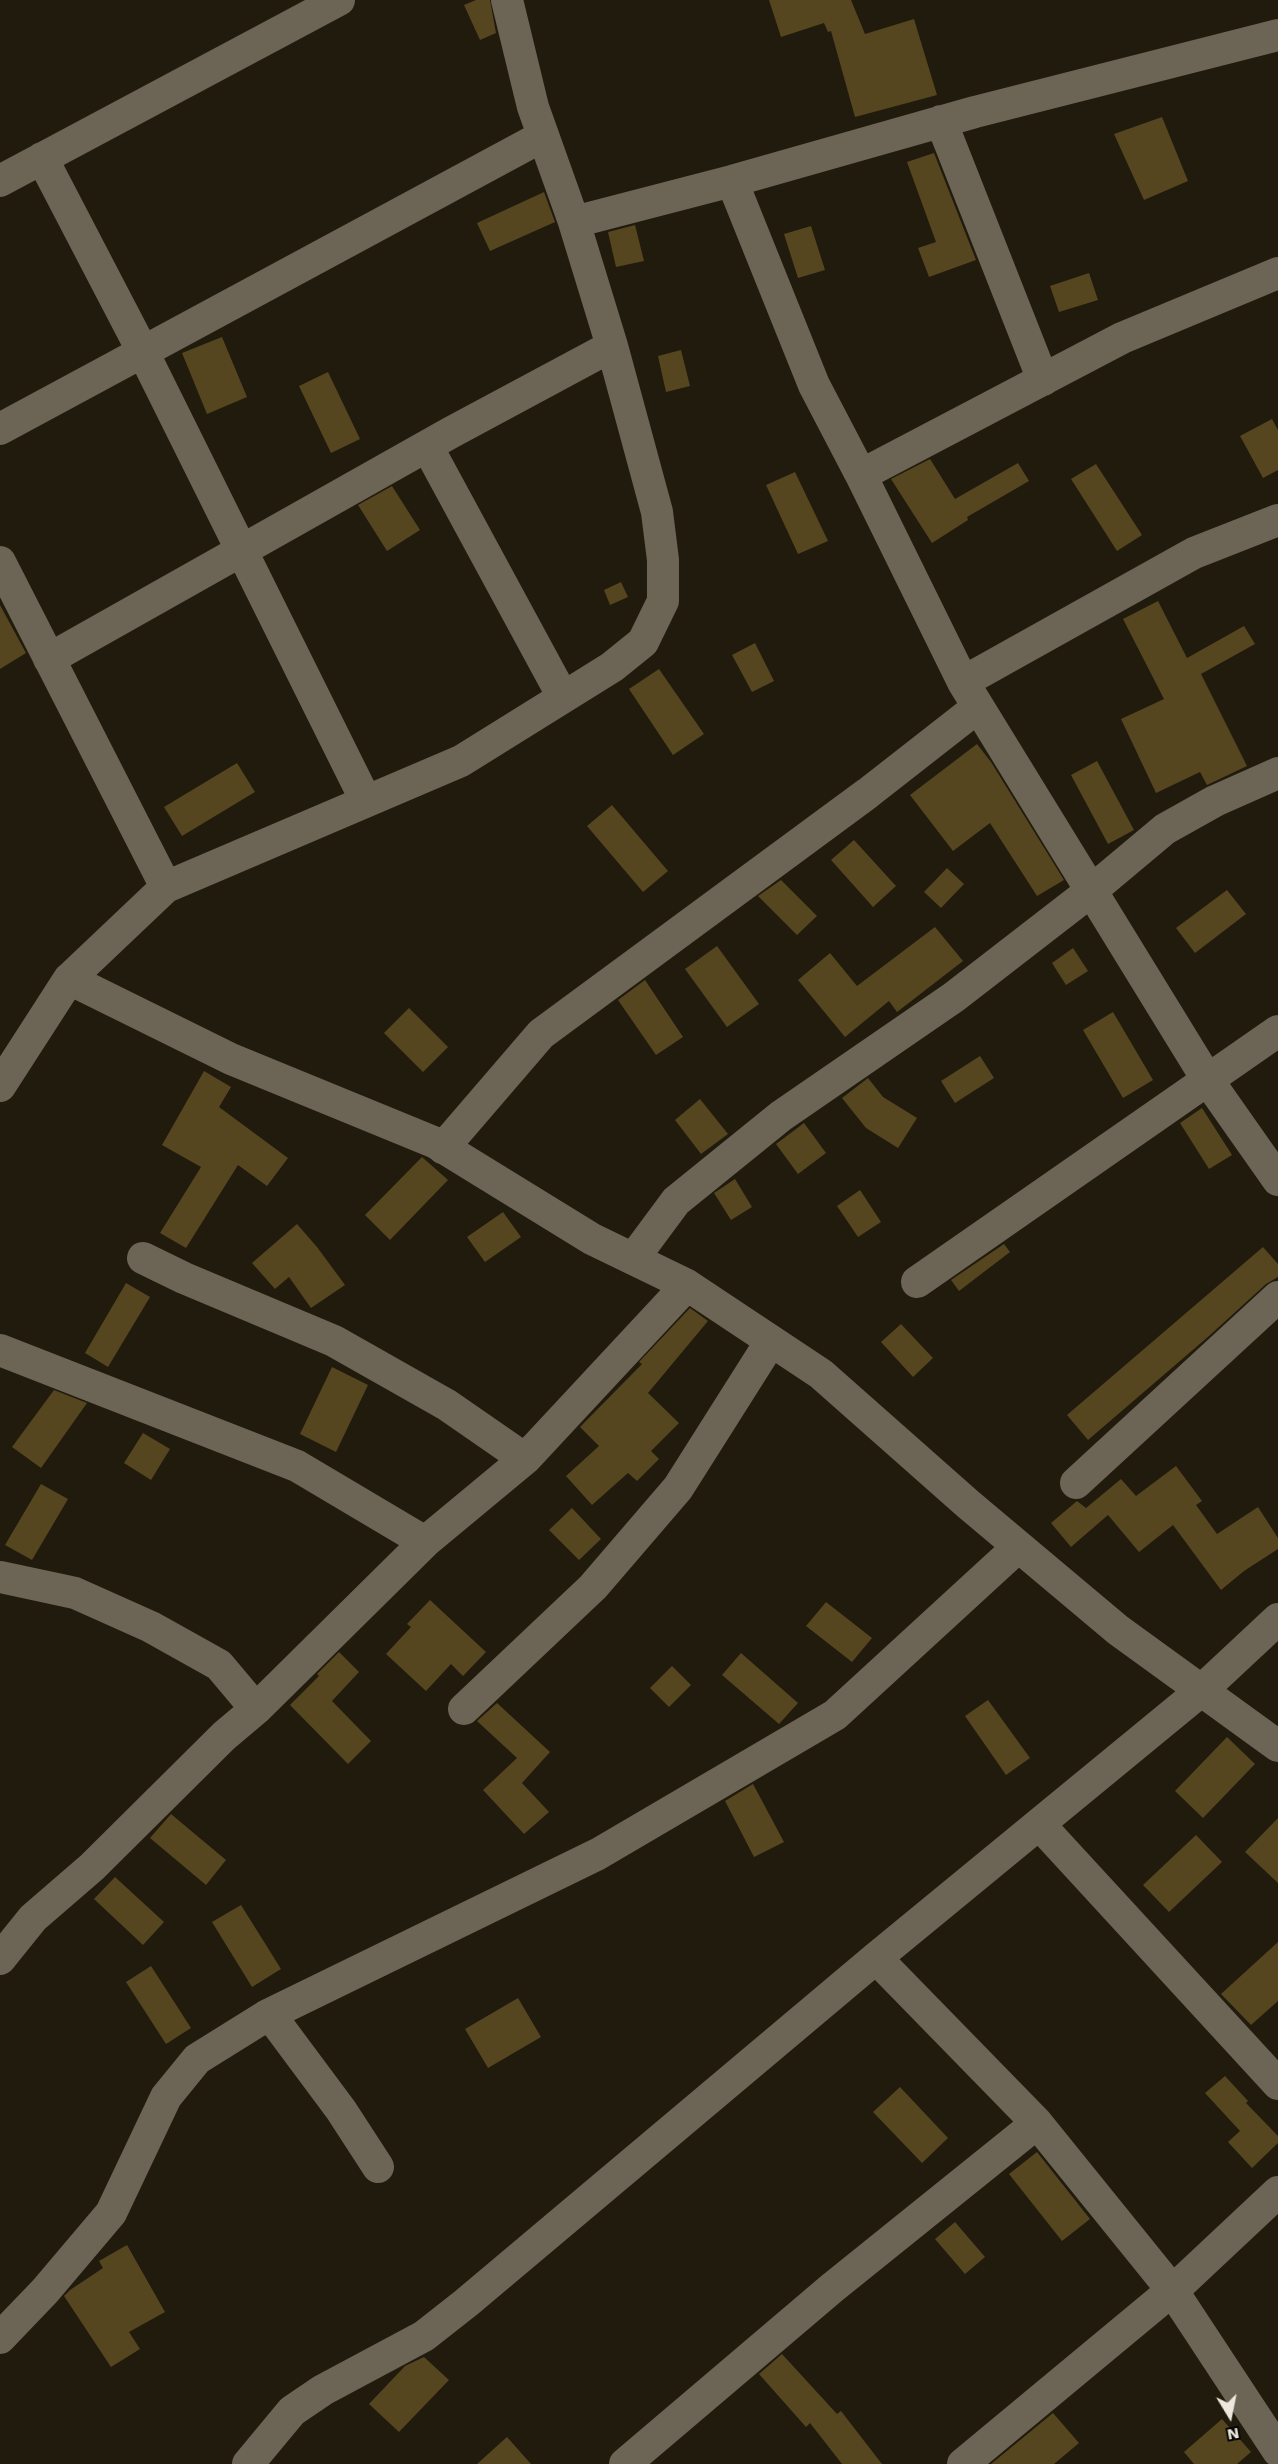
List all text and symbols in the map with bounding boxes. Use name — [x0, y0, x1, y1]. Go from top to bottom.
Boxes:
north arrow — [1200, 2386, 1260, 2446]
text: N — [1226, 2424, 1241, 2445]

